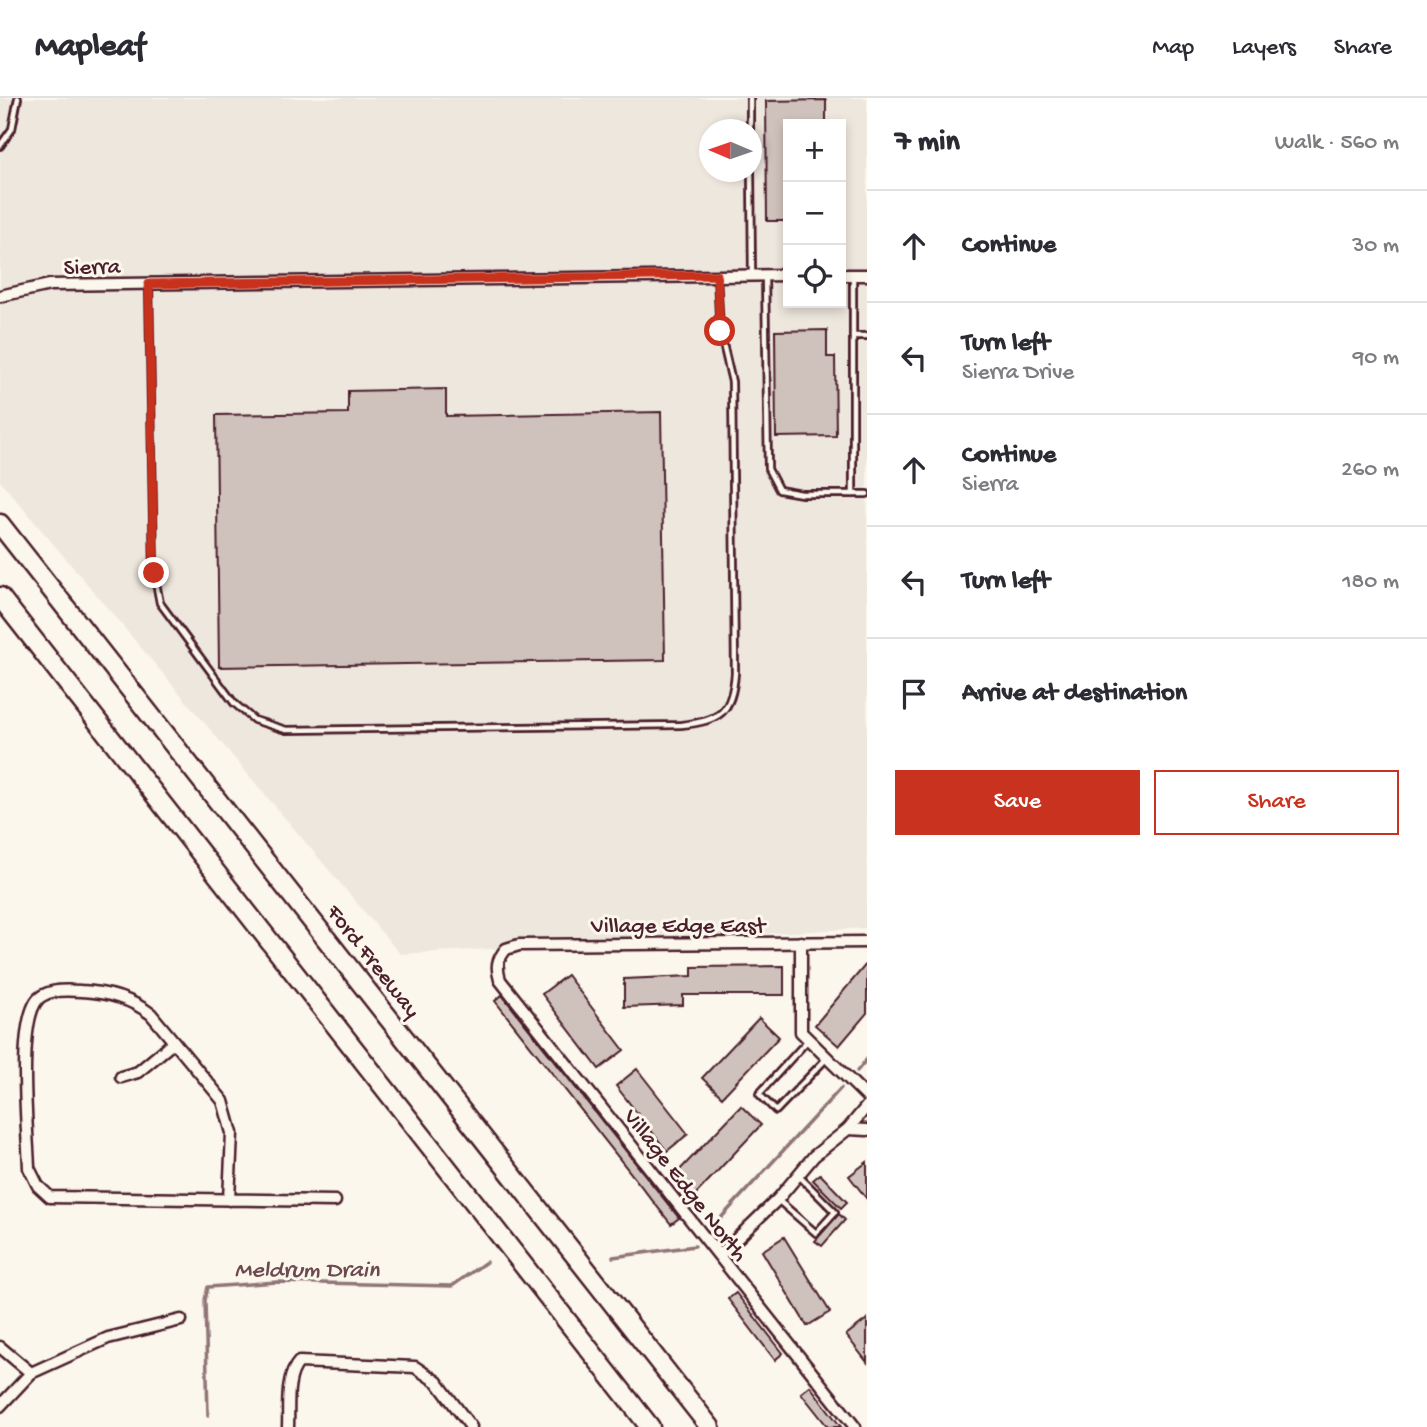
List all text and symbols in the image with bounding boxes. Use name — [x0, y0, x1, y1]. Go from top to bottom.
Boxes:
text: Mapleaf — [35, 29, 145, 67]
text: Map — [1152, 34, 1194, 63]
text: Layers — [1232, 34, 1296, 63]
text: Share — [1334, 34, 1392, 63]
north arrow — [699, 119, 762, 182]
map controls — [783, 119, 846, 308]
button: + — [783, 119, 846, 182]
text: 7 min — [895, 126, 960, 161]
text: Walk · 560 m — [1275, 130, 1399, 157]
button: − — [783, 182, 846, 245]
icon: ahead — [895, 227, 933, 265]
text: Continue — [962, 231, 1056, 262]
text: 30 m — [1352, 233, 1399, 260]
button: locate — [783, 245, 846, 308]
street label: Sierra — [64, 254, 122, 282]
route start — [704, 315, 735, 346]
text: Turn left — [962, 329, 1050, 360]
icon: left — [895, 339, 933, 377]
text: 90 m — [1353, 345, 1399, 372]
text: Sierra Drive — [962, 360, 1074, 387]
text: Continue — [962, 441, 1056, 472]
icon: ahead — [895, 451, 933, 489]
text: 260 m — [1341, 457, 1399, 484]
text: Sierra — [962, 472, 1019, 499]
route end — [138, 557, 169, 588]
icon: left — [895, 563, 933, 601]
text: Turn left — [962, 567, 1050, 598]
text: 180 m — [1342, 569, 1399, 596]
icon: arrive — [895, 675, 933, 713]
text: Arrive at destination — [962, 679, 1187, 710]
button: Save — [895, 770, 1140, 835]
button: Share — [1154, 770, 1399, 835]
street label: Ford Freeway — [319, 899, 425, 1024]
street label: Village Edge East — [590, 914, 767, 941]
street label: Village Edge North — [616, 1104, 752, 1268]
water label: Meldrum Drain — [235, 1257, 380, 1286]

